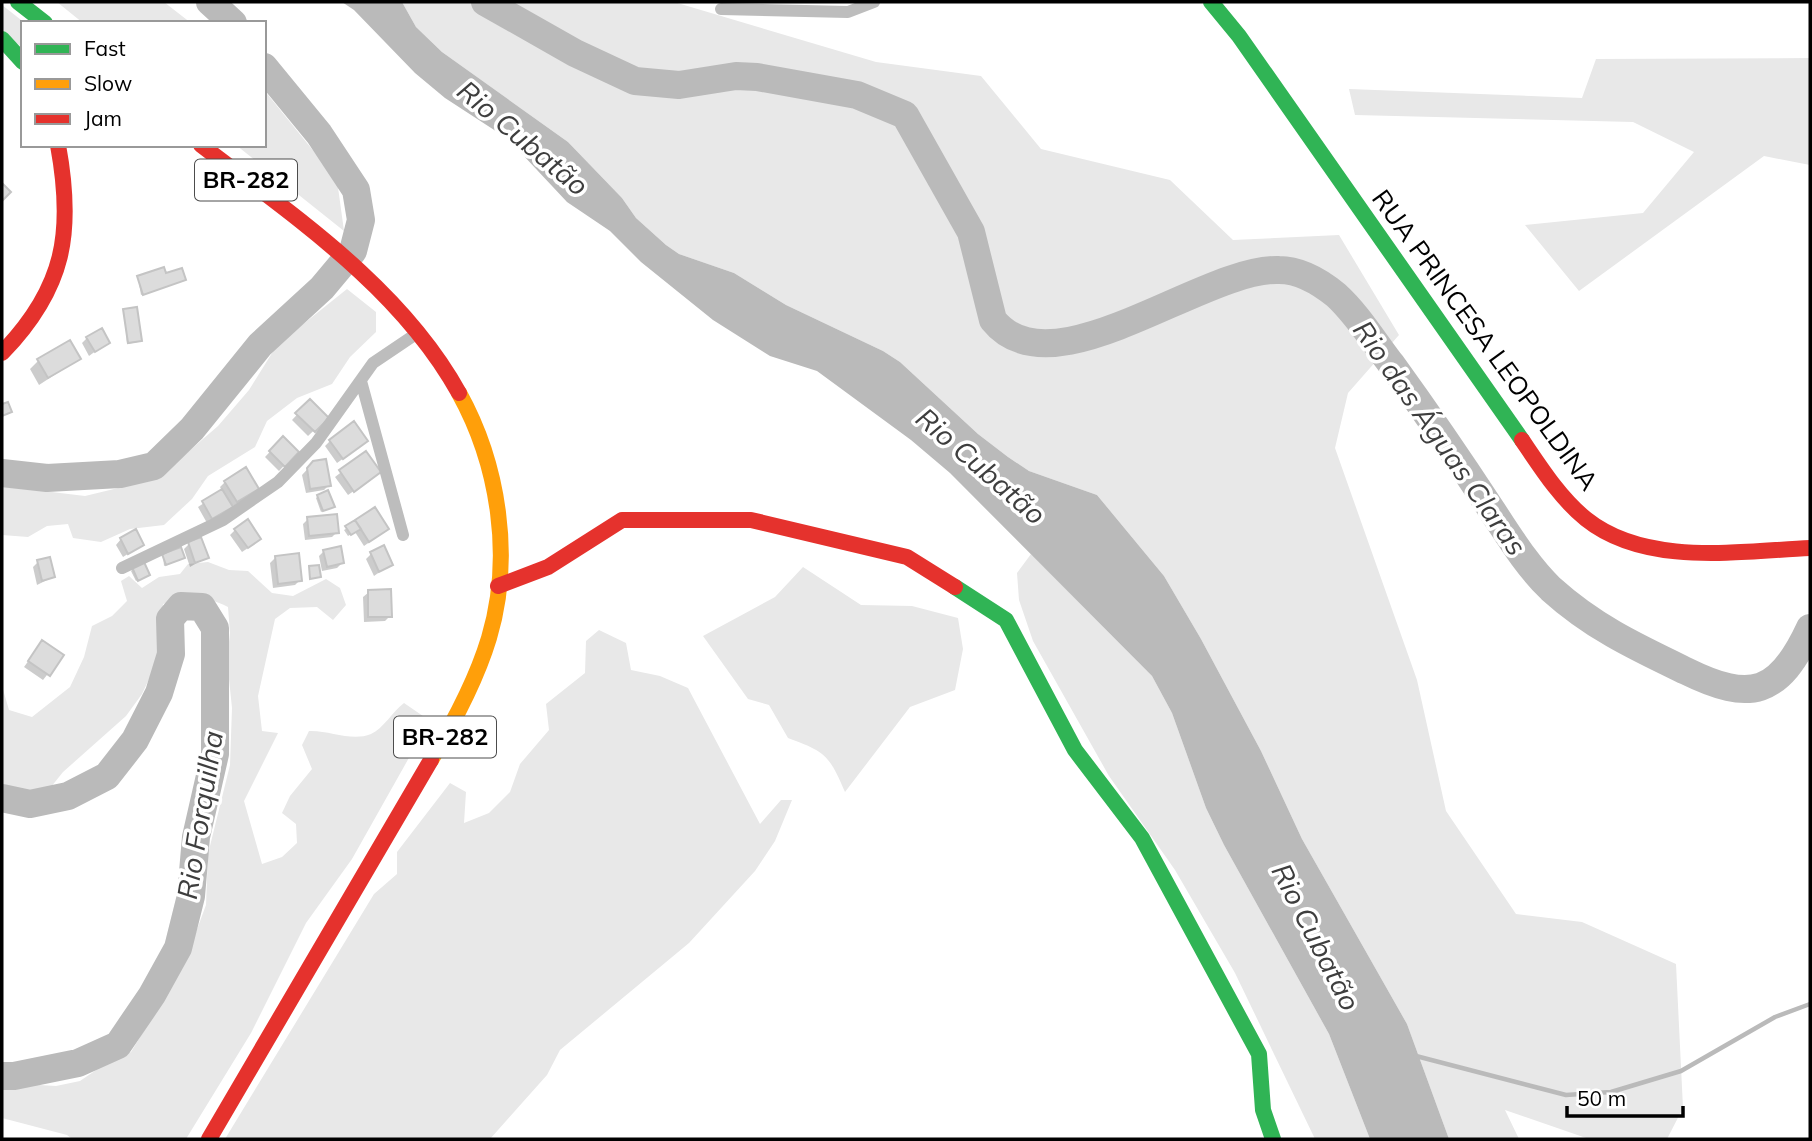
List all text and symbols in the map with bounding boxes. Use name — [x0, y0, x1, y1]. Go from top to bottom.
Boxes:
legend — [21, 21, 266, 147]
text: Fast — [84, 35, 126, 61]
text: Slow — [84, 70, 132, 96]
water label: Rio Cubatão — [451, 73, 596, 203]
text: Jam — [84, 105, 122, 131]
road number: BR-282 — [195, 160, 297, 200]
street label: RUA PRINCESA LEOPOLDINA — [1365, 183, 1606, 497]
water label: Rio das Águas Claras — [1346, 313, 1535, 562]
water label: Rio Cubatão — [909, 400, 1053, 531]
road number: BR-282 — [394, 716, 496, 758]
water label: Rio Forquilha — [169, 728, 230, 902]
water label: Rio Cubatão — [1264, 857, 1368, 1016]
scale bar — [1567, 1074, 1682, 1118]
text: 50 m — [1577, 1085, 1626, 1111]

